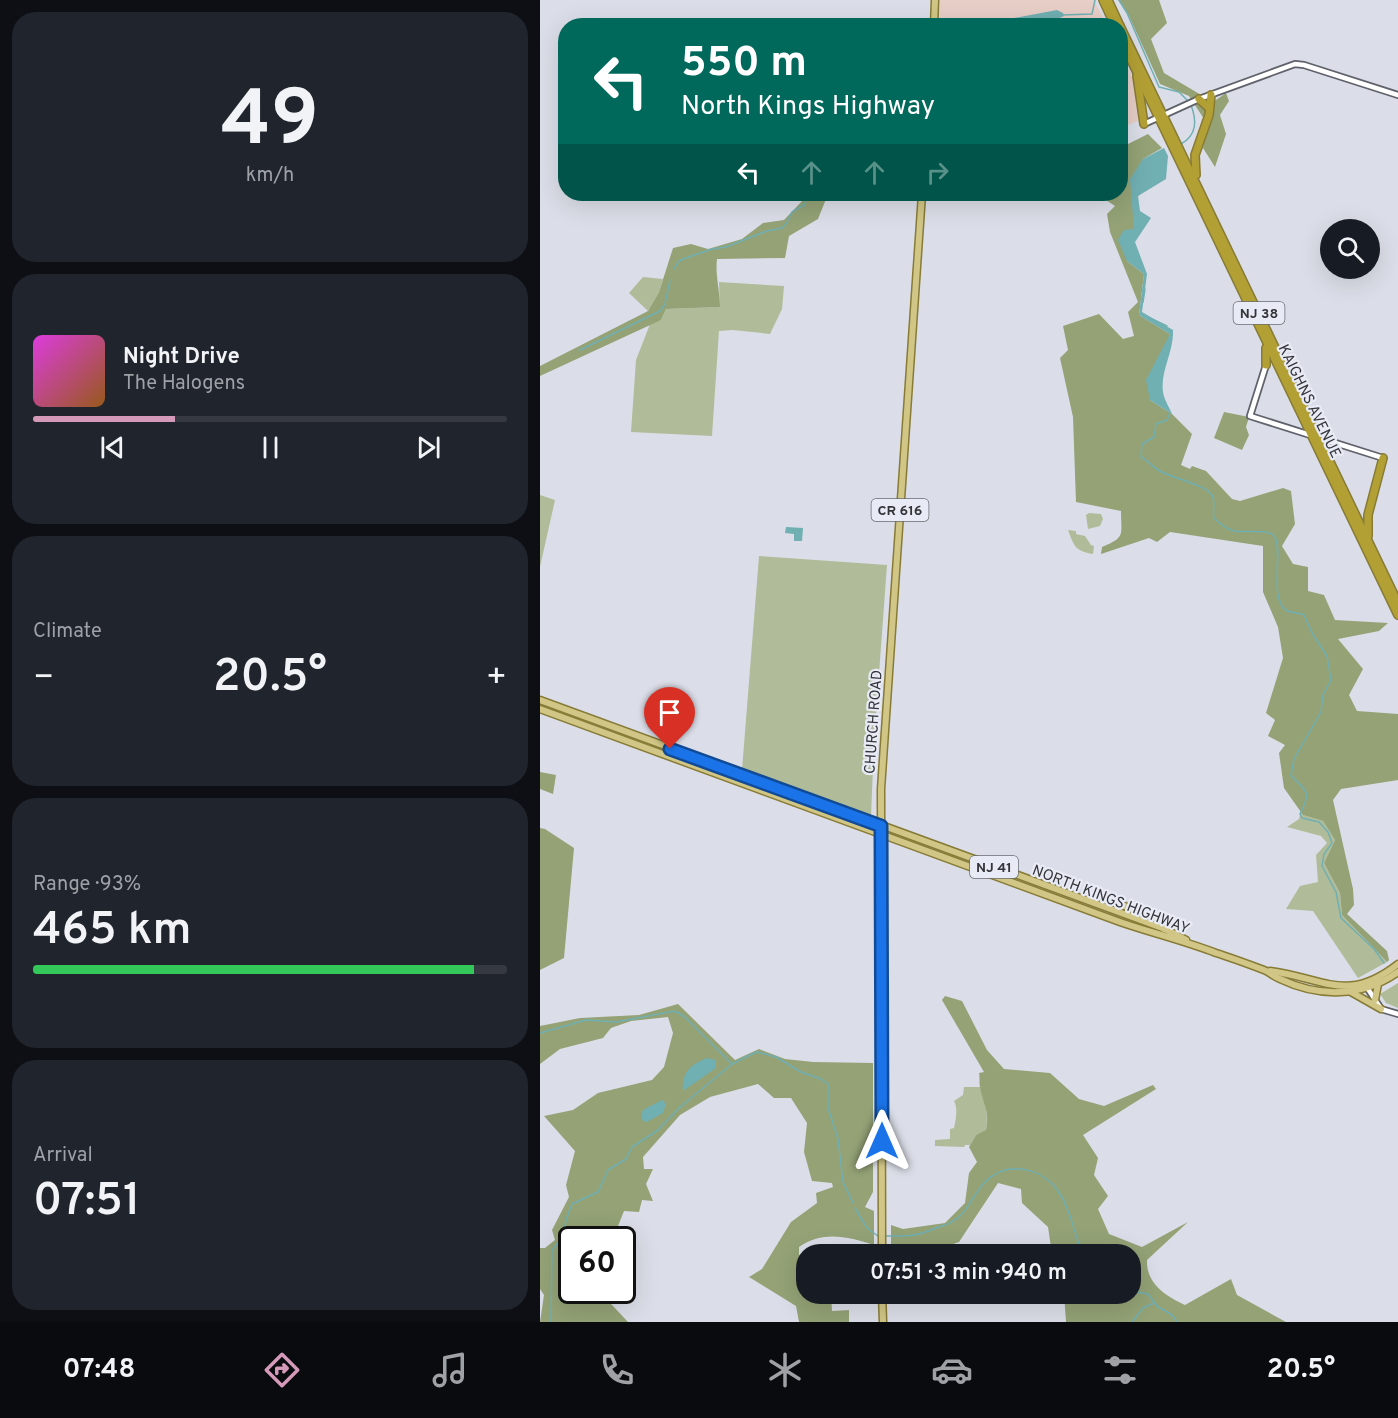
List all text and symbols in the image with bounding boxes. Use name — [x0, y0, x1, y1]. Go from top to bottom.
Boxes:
text: 550 m — [681, 38, 807, 91]
icon: left — [582, 42, 660, 120]
text: 49 — [221, 74, 319, 173]
text: North Kings Highway — [681, 90, 935, 124]
icon: left — [732, 156, 765, 189]
icon: ahead — [795, 156, 828, 189]
icon: ahead — [858, 156, 891, 189]
icon: right — [921, 156, 954, 189]
text: km/h — [246, 163, 294, 189]
map controls — [1320, 219, 1380, 279]
button: search — [1320, 219, 1380, 279]
road number: NJ 38 — [1234, 302, 1284, 324]
street label: KAIGHNS AVENUE — [1273, 342, 1344, 462]
text: Night Drive — [123, 344, 240, 371]
text: The Halogens — [123, 371, 245, 397]
icon: previous — [96, 431, 129, 464]
icon: pause — [254, 431, 287, 464]
icon: next — [412, 431, 445, 464]
road number: CR 616 — [872, 499, 928, 521]
text: Climate — [33, 619, 102, 645]
text: 20.5° — [213, 650, 327, 707]
text: − — [33, 658, 54, 700]
text: + — [486, 658, 507, 700]
street label: CHURCH ROAD — [861, 669, 888, 775]
pin — [644, 687, 695, 749]
icon: arrive — [653, 696, 686, 729]
road number: NJ 41 — [970, 856, 1018, 878]
street label: NORTH KINGS HIGHWAY — [1029, 862, 1192, 939]
text: Range · 93% — [33, 872, 141, 898]
text: 465 km — [33, 903, 192, 960]
position arrow — [850, 1109, 914, 1173]
text: Arrival — [33, 1143, 93, 1169]
text: 07:51 — [33, 1174, 141, 1231]
speed limit sign: 60 — [558, 1226, 636, 1304]
text: 07:51 · 3 min · 940 m — [870, 1260, 1067, 1287]
icon: directions — [261, 1349, 303, 1391]
icon: music — [429, 1349, 471, 1391]
icon: phone — [596, 1349, 638, 1391]
icon: climate — [764, 1349, 806, 1391]
icon: car — [931, 1349, 973, 1391]
icon: filters — [1099, 1349, 1141, 1391]
text: 07:48 — [63, 1353, 135, 1387]
text: 20.5° — [1267, 1353, 1335, 1387]

